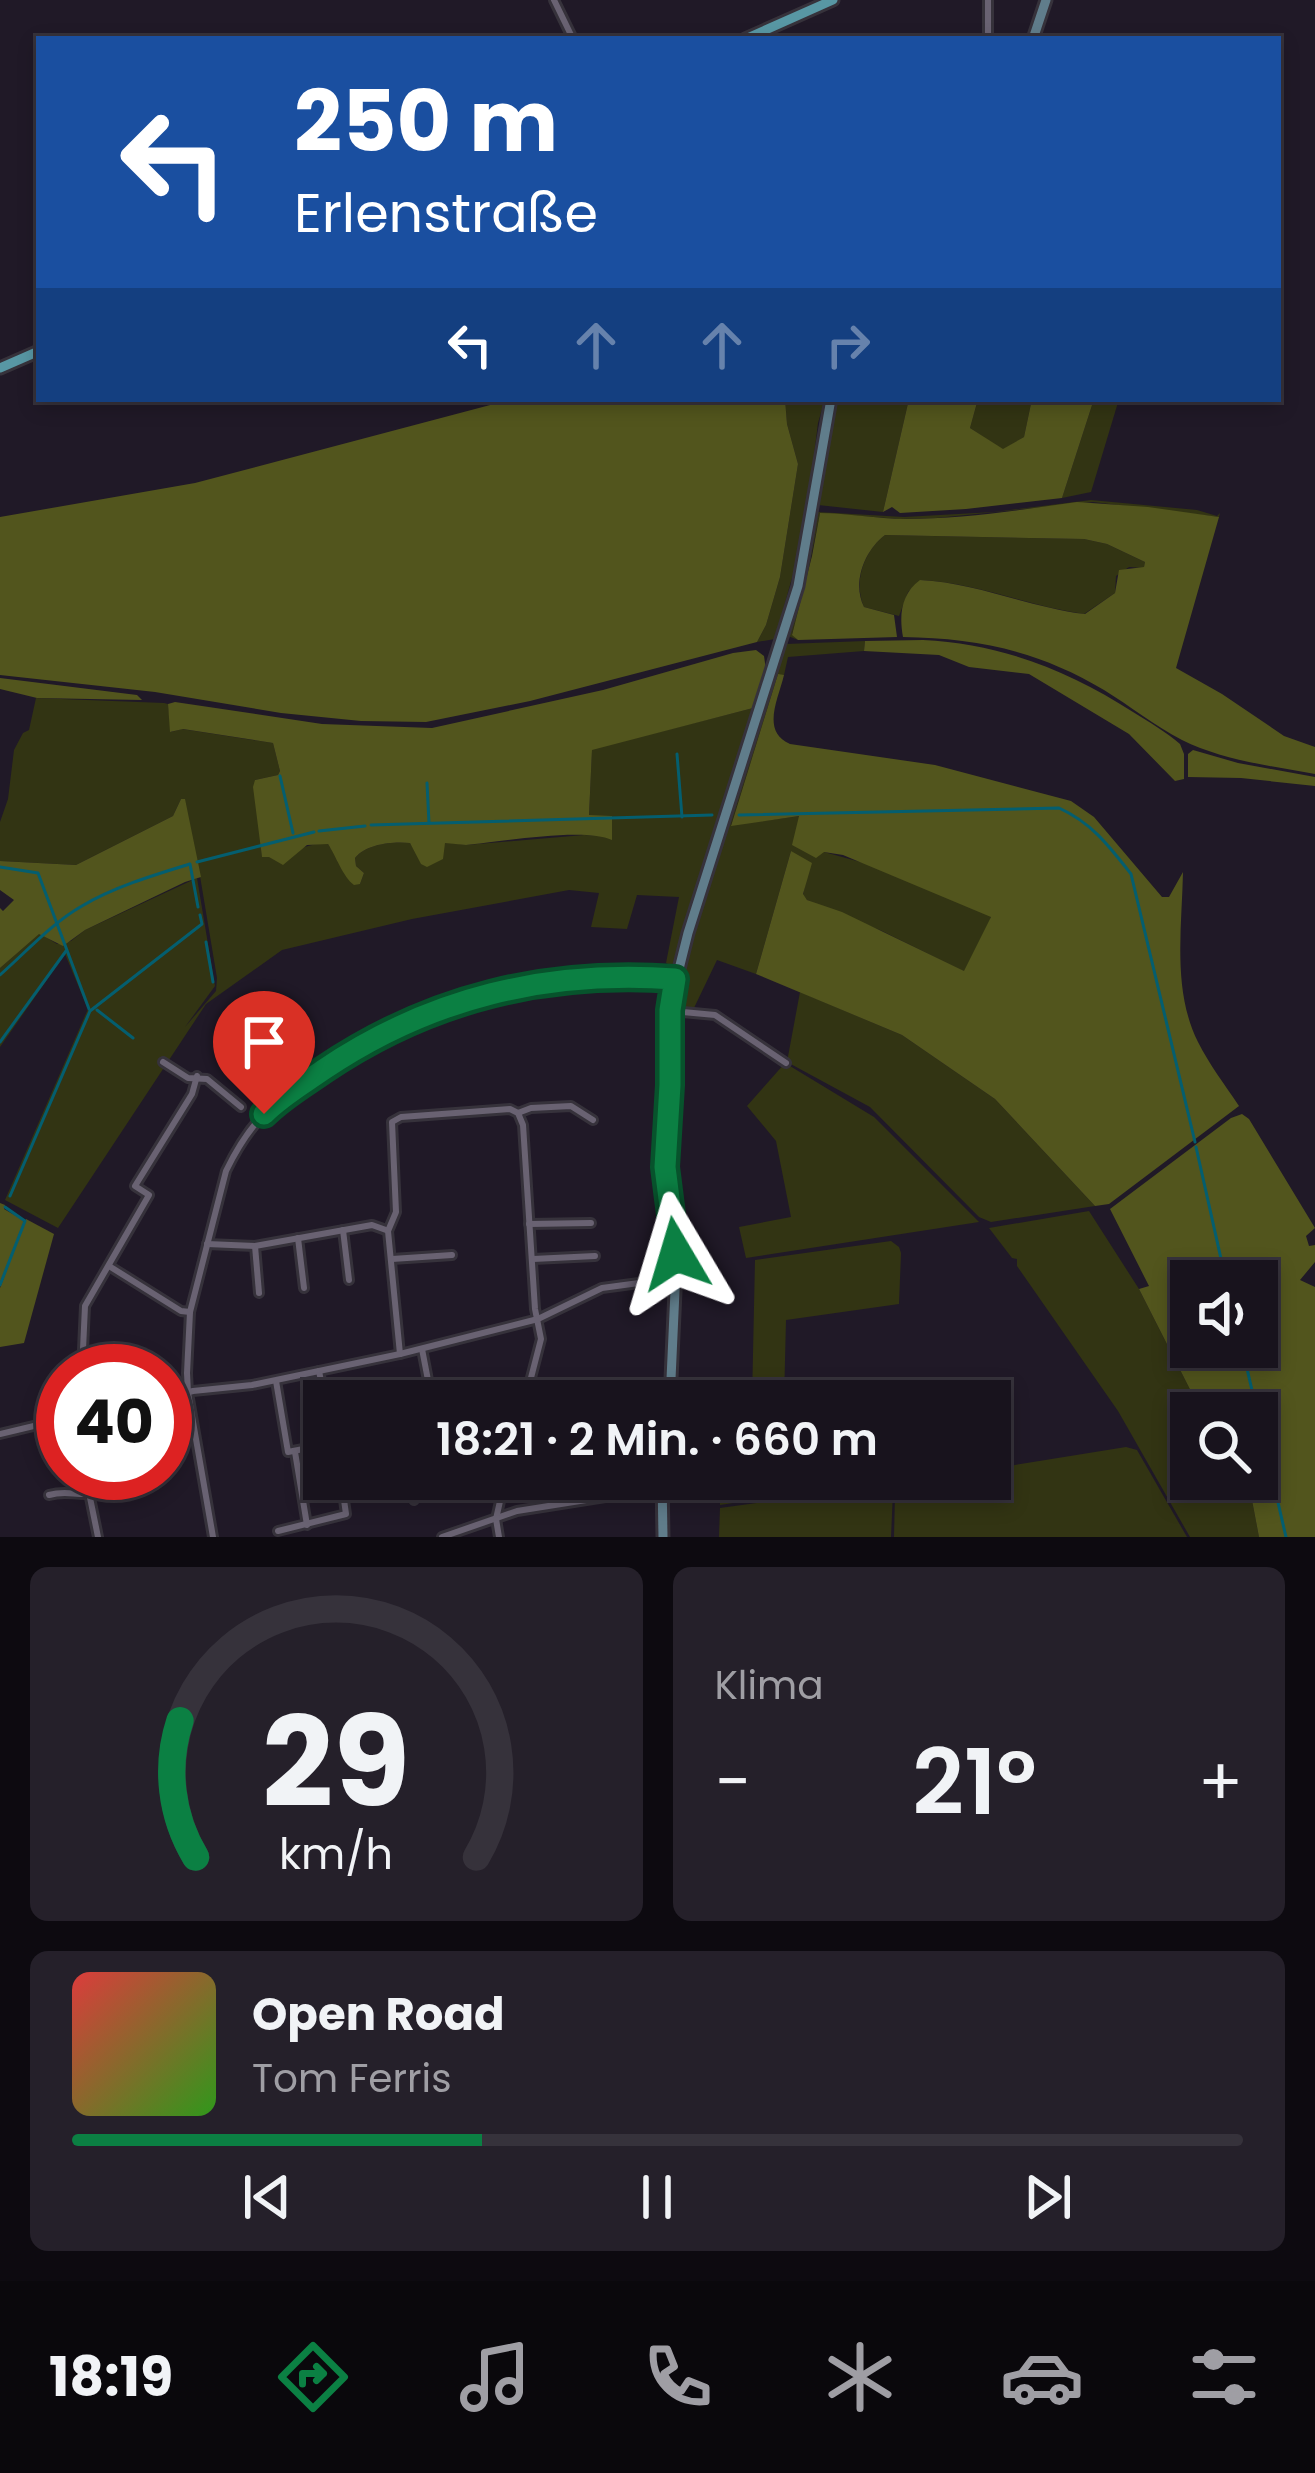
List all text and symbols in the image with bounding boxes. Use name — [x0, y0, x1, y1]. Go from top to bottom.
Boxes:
text: 250 m — [294, 63, 558, 180]
icon: left — [96, 84, 252, 240]
text: Erlenstraße — [294, 175, 598, 251]
icon: left — [437, 312, 503, 378]
icon: ahead — [563, 312, 629, 378]
icon: ahead — [689, 312, 755, 378]
icon: right — [815, 312, 881, 378]
pin — [213, 991, 315, 1114]
icon: arrive — [231, 1009, 297, 1075]
position arrow — [613, 1191, 739, 1317]
map controls — [1170, 1260, 1278, 1500]
button: sound — [1170, 1260, 1278, 1368]
speed limit sign: 40 — [36, 1344, 192, 1500]
button: search — [1170, 1392, 1278, 1500]
text: 18:21 · 2 Min. · 660 m — [436, 1408, 878, 1471]
text: Klima — [715, 1658, 824, 1713]
text: 29 — [262, 1675, 410, 1850]
text: 21° — [912, 1719, 1037, 1846]
text: − — [715, 1736, 751, 1828]
text: + — [1198, 1736, 1243, 1828]
text: km/h — [279, 1824, 393, 1884]
text: Open Road — [252, 1983, 505, 2046]
text: Tom Ferris — [252, 2051, 452, 2106]
icon: previous — [234, 2164, 300, 2230]
icon: pause — [624, 2164, 690, 2230]
icon: next — [1015, 2164, 1081, 2230]
icon: directions — [271, 2335, 355, 2419]
icon: music — [453, 2335, 537, 2419]
icon: phone — [636, 2335, 720, 2419]
icon: climate — [818, 2335, 902, 2419]
icon: car — [1000, 2335, 1084, 2419]
icon: filters — [1182, 2335, 1266, 2419]
text: 18:19 — [49, 2339, 173, 2415]

